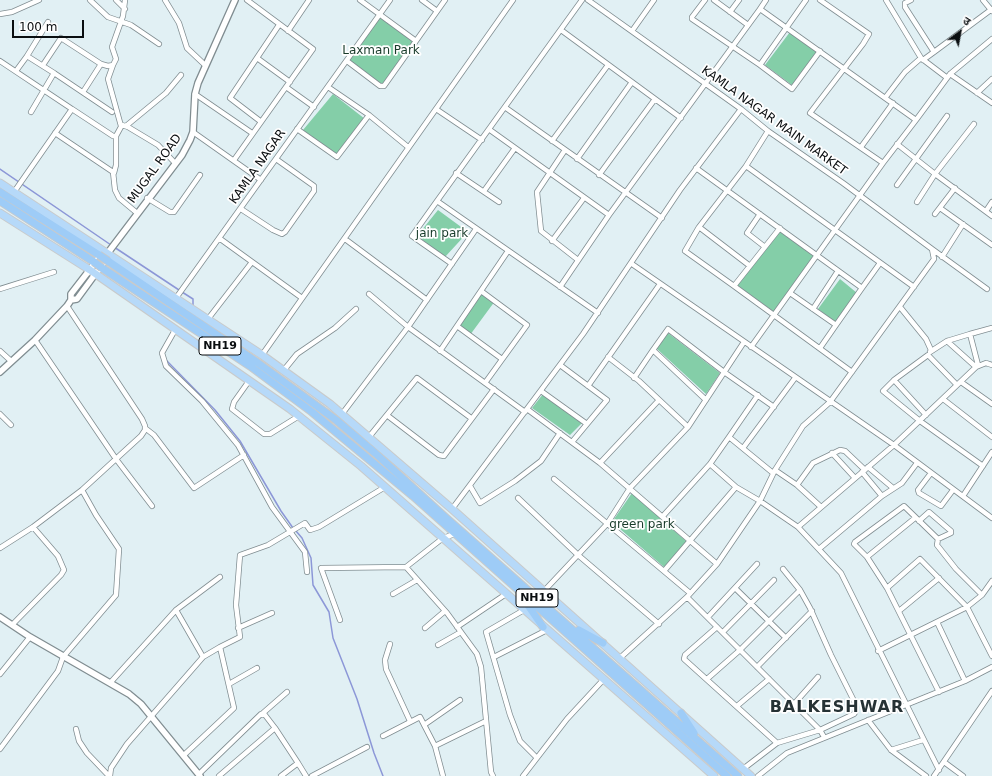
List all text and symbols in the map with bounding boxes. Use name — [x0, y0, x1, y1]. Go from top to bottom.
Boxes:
scale bar — [14, 12, 86, 38]
north arrow — [940, 12, 980, 52]
text: उ — [960, 14, 973, 29]
text: 100 m — [19, 20, 57, 34]
park label: Laxman Park — [342, 44, 420, 58]
street label: KAMLA NAGAR MAIN MARKET — [698, 63, 850, 179]
street label: KAMLA NAGAR — [227, 127, 289, 207]
street label: MUGAL ROAD — [125, 132, 185, 206]
park label: jain park — [416, 227, 468, 241]
road number: NH19 — [199, 337, 241, 355]
park label: green park — [609, 518, 675, 532]
road number: NH19 — [516, 589, 558, 607]
district label: BALKESHWAR — [770, 698, 904, 718]

